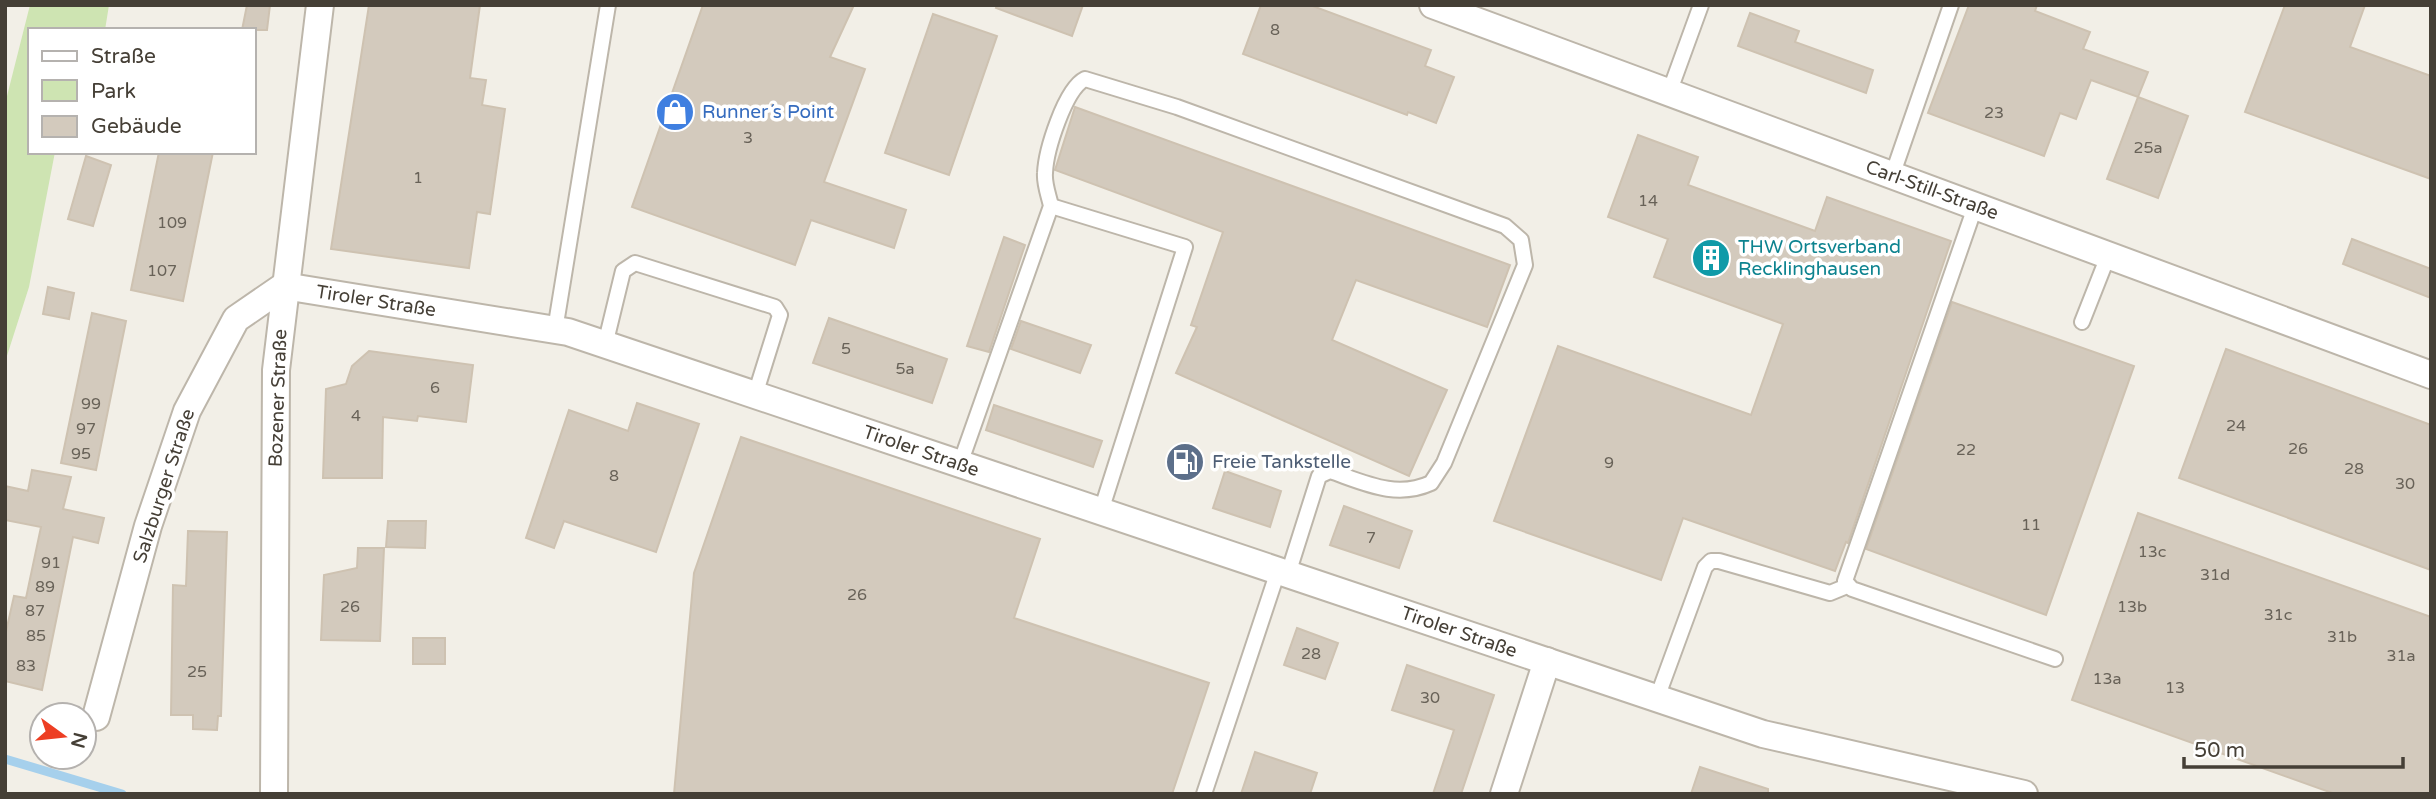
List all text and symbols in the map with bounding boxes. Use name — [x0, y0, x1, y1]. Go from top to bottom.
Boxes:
house number: 8 — [1270, 20, 1280, 40]
legend — [28, 28, 256, 154]
text: Straße — [91, 44, 156, 69]
text: Park — [91, 79, 136, 104]
shop icon: Runner´s Point — [654, 91, 696, 133]
place label: Runner´s Point — [702, 101, 834, 123]
house number: 23 — [1984, 103, 2004, 123]
text: Gebäude — [91, 114, 182, 139]
house number: 3 — [743, 128, 753, 148]
house number: 25a — [2133, 138, 2163, 158]
street label: Carl-Still-Straße — [1862, 156, 2002, 224]
house number: 1 — [413, 168, 423, 188]
house number: 14 — [1638, 191, 1658, 211]
house number: 109 — [157, 213, 187, 233]
place label: THW Ortsverband Recklinghausen — [1738, 236, 1901, 280]
building icon: THW Ortsverband Recklinghausen — [1690, 237, 1732, 279]
house number: 107 — [147, 261, 177, 281]
street label: Tiroler Straße — [314, 281, 438, 321]
street label: Bozener Straße — [265, 329, 291, 467]
house number: 5 — [841, 339, 851, 359]
house number: 5a — [895, 359, 915, 379]
house number: 6 — [430, 378, 440, 398]
house number: 99 — [81, 394, 101, 414]
street label: Salzburger Straße — [129, 406, 199, 566]
house number: 4 — [351, 406, 361, 426]
house number: 24 — [2226, 416, 2246, 436]
house number: 97 — [76, 419, 96, 439]
street label: Tiroler Straße — [860, 421, 982, 481]
house number: 26 — [2288, 439, 2308, 459]
house number: 22 — [1956, 440, 1976, 460]
fuel station icon: Freie Tankstelle — [1164, 441, 1206, 483]
house number: 95 — [71, 444, 91, 464]
place label: Freie Tankstelle — [1212, 451, 1351, 473]
house number: 9 — [1604, 453, 1614, 473]
house number: 28 — [2344, 459, 2364, 479]
house number: 8 — [609, 466, 619, 486]
house number: 30 — [2395, 474, 2415, 494]
house number: 11 — [2021, 515, 2041, 535]
house number: 7 — [1366, 528, 1376, 548]
house number: 13c — [2138, 542, 2166, 562]
house number: 91 — [41, 553, 61, 573]
house number: 31d — [2200, 565, 2230, 585]
house number: 89 — [35, 577, 55, 597]
house number: 26 — [847, 585, 867, 605]
house number: 26 — [340, 597, 360, 617]
house number: 13b — [2117, 597, 2147, 617]
house number: 87 — [25, 601, 45, 621]
street label: Tiroler Straße — [1398, 602, 1520, 662]
house number: 31c — [2264, 605, 2292, 625]
house number: 85 — [26, 626, 46, 646]
house number: 31b — [2327, 627, 2357, 647]
house number: 28 — [1301, 644, 1321, 664]
house number: 31a — [2386, 646, 2416, 666]
house number: 83 — [16, 656, 36, 676]
house number: 25 — [187, 662, 207, 682]
house number: 13a — [2092, 669, 2122, 689]
house number: 13 — [2165, 678, 2185, 698]
house number: 30 — [1420, 688, 1440, 708]
north arrow — [28, 701, 98, 771]
scale bar — [2184, 726, 2403, 770]
text: N — [66, 730, 91, 750]
text: 50 m — [2194, 738, 2245, 763]

